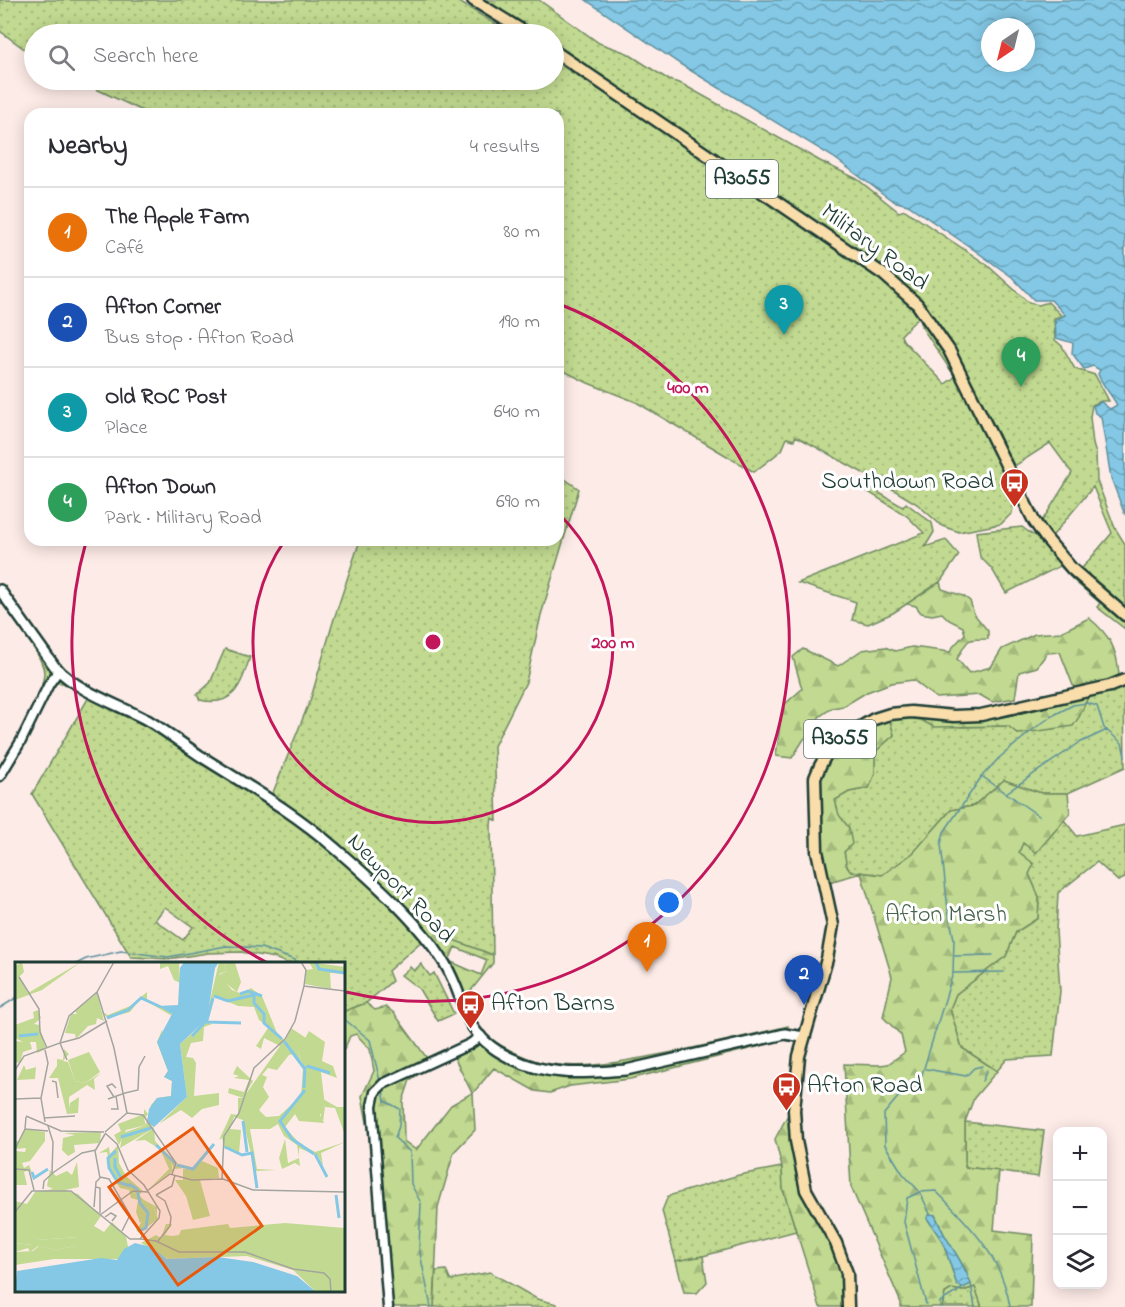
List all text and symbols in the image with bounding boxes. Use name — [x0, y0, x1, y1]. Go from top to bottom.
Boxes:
north arrow — [981, 18, 1035, 72]
search box — [24, 24, 564, 90]
icon: search — [45, 41, 78, 74]
text: Search here — [93, 41, 198, 73]
text: Nearby — [48, 128, 127, 166]
text: 4 results — [470, 133, 540, 162]
road number: A3055 — [706, 160, 778, 198]
street label: Military Road — [812, 196, 936, 301]
text: The Apple Farm — [105, 202, 249, 234]
text: 1 — [64, 218, 71, 247]
text: 80 m — [503, 218, 540, 247]
text: Café — [105, 234, 144, 263]
pin: 3 — [764, 286, 804, 335]
text: Afton Corner — [105, 292, 221, 324]
text: 2 — [63, 308, 72, 337]
text: 190 m — [498, 308, 540, 337]
text: Bus stop · Afton Road — [105, 324, 294, 353]
pin: 4 — [1002, 338, 1040, 387]
text: 400 m — [667, 376, 709, 402]
text: Old ROC Post — [105, 382, 227, 414]
text: 3 — [63, 398, 72, 427]
text: 640 m — [494, 398, 540, 427]
text: Place — [105, 414, 147, 443]
place label: Southdown Road — [821, 465, 994, 500]
bus stop icon: Southdown Road — [999, 466, 1031, 508]
text: Afton Down — [105, 472, 216, 504]
text: 4 — [63, 488, 72, 517]
text: 690 m — [496, 488, 540, 517]
text: Park · Military Road — [105, 504, 261, 533]
text: 200 m — [591, 631, 635, 657]
centre of rings — [423, 632, 443, 652]
road number: A3055 — [804, 720, 876, 758]
street label: Newport Road — [338, 826, 462, 953]
your location — [654, 888, 683, 917]
park label: Afton Marsh — [885, 898, 1007, 933]
pin: 1 — [628, 922, 666, 972]
pin: 2 — [784, 956, 824, 1005]
inset map — [15, 962, 345, 1292]
place label: Afton Barns — [491, 987, 615, 1022]
bus stop icon: Afton Barns — [454, 988, 486, 1030]
place label: Afton Road — [807, 1069, 923, 1104]
bus stop icon: Afton Road — [770, 1070, 802, 1112]
map controls — [1053, 1127, 1107, 1289]
button: + — [1053, 1127, 1107, 1181]
button: − — [1053, 1181, 1107, 1235]
button: layers — [1053, 1235, 1107, 1289]

